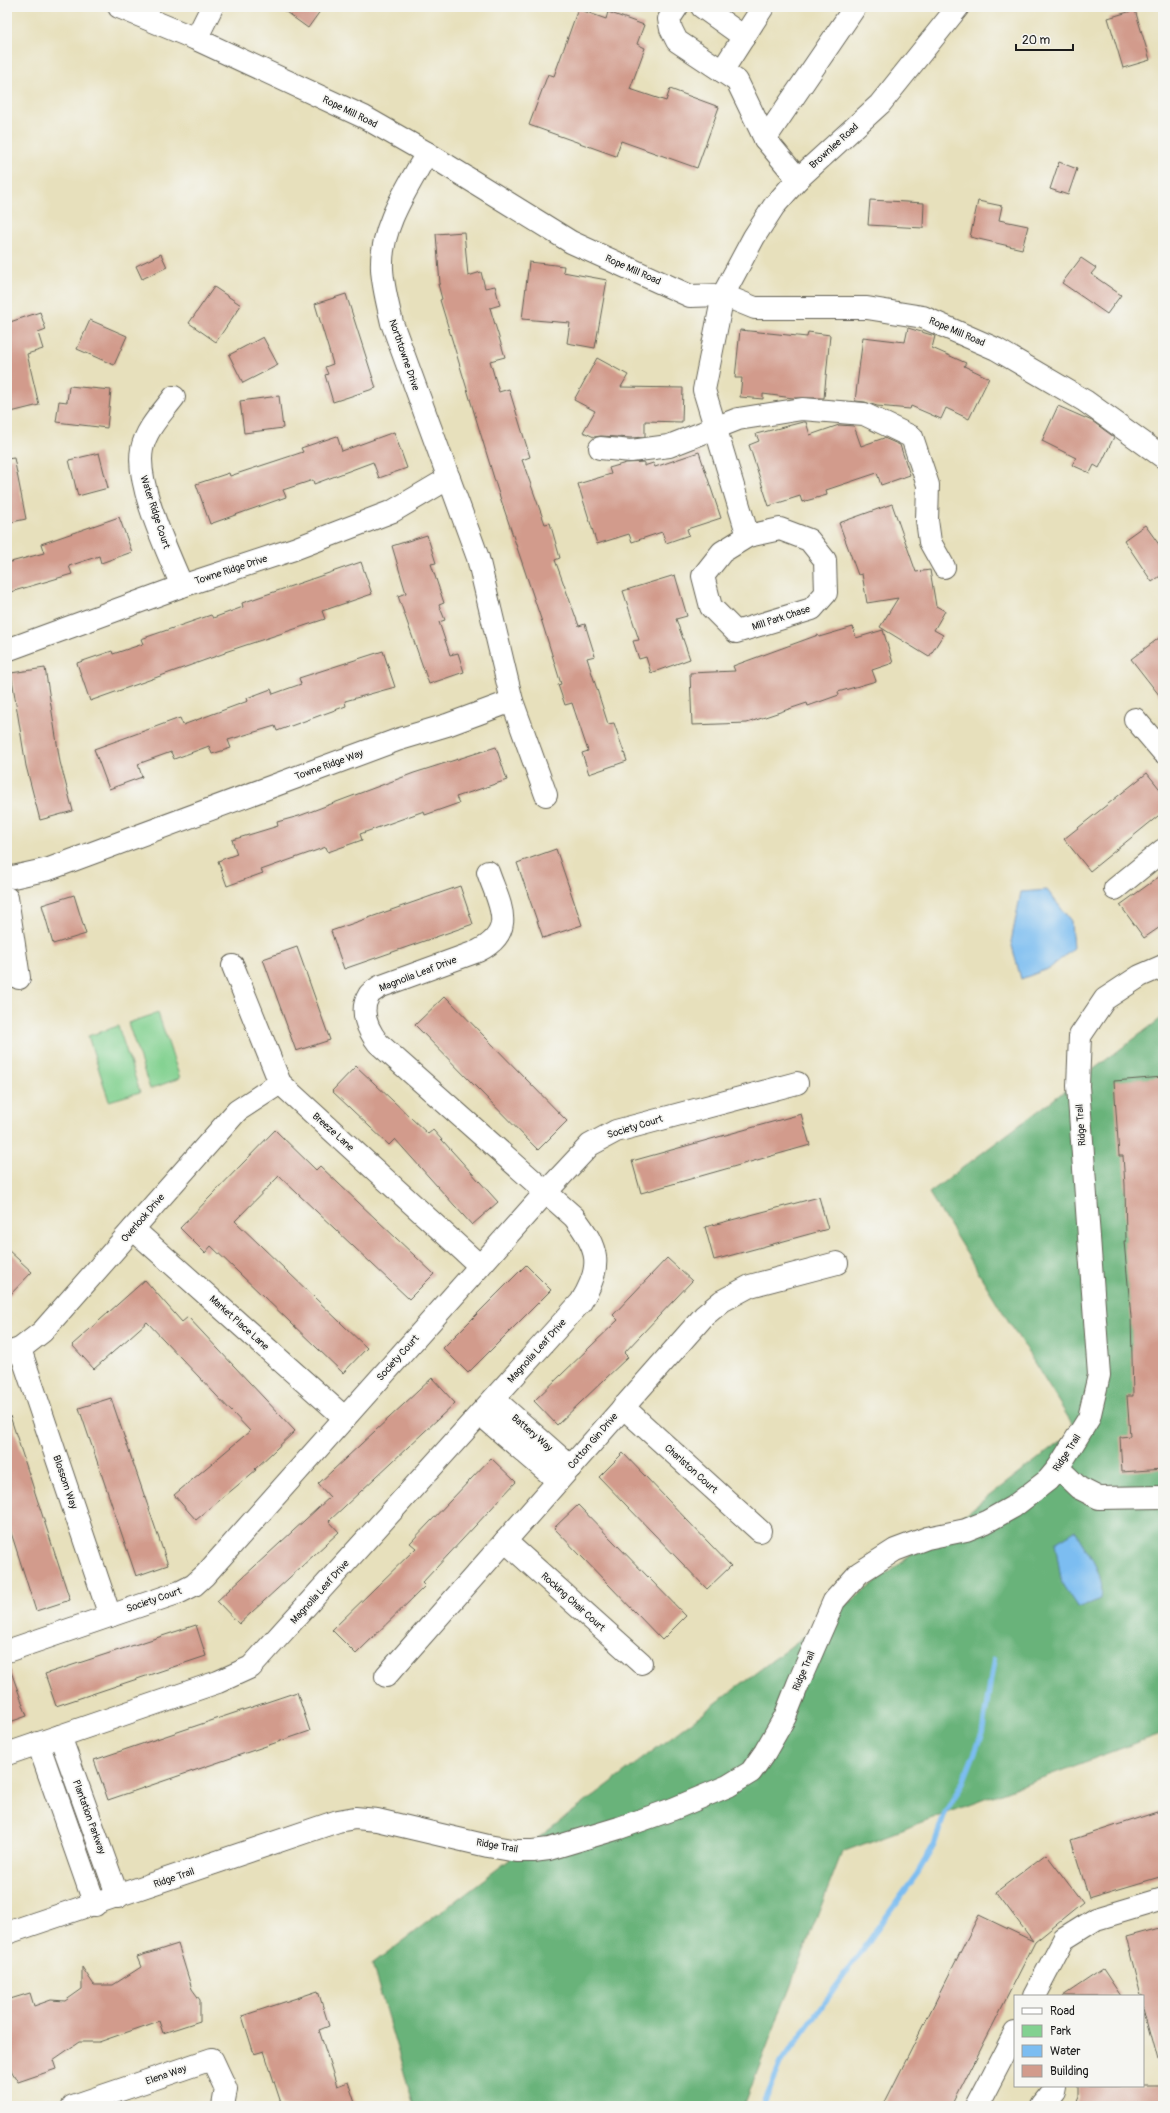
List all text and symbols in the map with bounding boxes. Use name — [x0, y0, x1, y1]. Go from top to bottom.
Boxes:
scale bar — [1016, 26, 1073, 52]
text: 20 m — [1022, 33, 1051, 48]
street label: Rope Mill Road — [321, 94, 380, 131]
street label: Brownlee Road — [807, 121, 861, 171]
street label: Rope Mill Road — [603, 252, 663, 288]
street label: Rope Mill Road — [927, 315, 987, 349]
street label: Northtowne Drive — [386, 318, 422, 392]
street label: Water Ridge Court — [138, 474, 173, 551]
street label: Towne Ridge Drive — [193, 553, 269, 587]
street label: Mill Park Chase — [750, 603, 812, 633]
street label: Towne Ridge Way — [293, 747, 366, 783]
street label: Magnolia Leaf Drive — [378, 954, 458, 994]
street label: Ridge Trail — [1074, 1104, 1088, 1146]
street label: Breeze Lane — [310, 1110, 356, 1154]
street label: Society Court — [606, 1113, 665, 1141]
street label: Overlook Drive — [119, 1191, 167, 1245]
street label: Market Place Lane — [207, 1293, 271, 1353]
street label: Magnolia Leaf Drive — [505, 1317, 569, 1385]
street label: Society Court — [374, 1332, 422, 1383]
street label: Cotton Gin Drive — [565, 1411, 621, 1471]
street label: Battery Way — [509, 1412, 556, 1455]
street label: Ridge Trail — [1050, 1432, 1084, 1474]
street label: Charlston Court — [662, 1442, 721, 1497]
street label: Blossom Way — [50, 1454, 80, 1511]
street label: Magnolia Leaf Drive — [288, 1558, 352, 1626]
street label: Rocking Chair Court — [538, 1570, 608, 1635]
street label: Society Court — [125, 1585, 184, 1615]
street label: Ridge Trail — [790, 1649, 818, 1693]
street label: Plantation Parkway — [70, 1778, 108, 1857]
street label: Ridge Trail — [475, 1836, 519, 1856]
street label: Ridge Trail — [152, 1865, 196, 1891]
legend — [1014, 1995, 1144, 2087]
text: Road — [1050, 2004, 1075, 2019]
text: Park — [1050, 2024, 1071, 2039]
text: Water — [1050, 2044, 1081, 2059]
street label: Elena Way — [144, 2062, 189, 2088]
text: Building — [1050, 2064, 1089, 2079]

